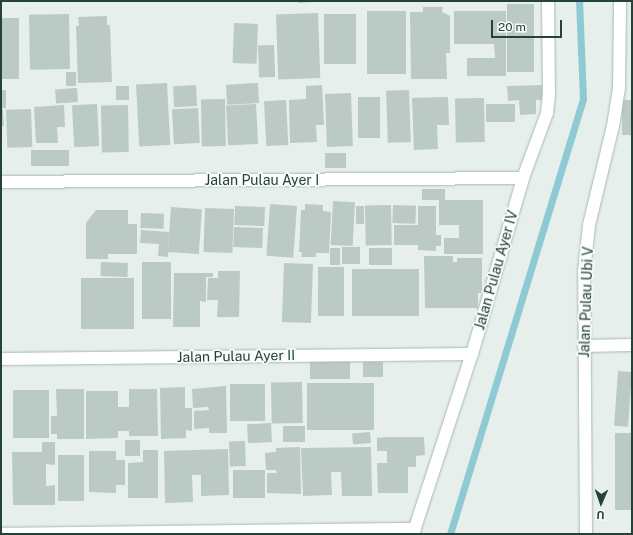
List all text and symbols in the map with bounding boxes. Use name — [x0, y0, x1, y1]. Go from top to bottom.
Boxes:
scale bar — [493, 12, 564, 38]
text: 20 m — [498, 20, 526, 34]
street label: Jalan Pulau Ayer I — [205, 172, 319, 188]
street label: Jalan Pulau Ayer IV — [471, 208, 521, 332]
street label: Jalan Pulau Ubi V — [576, 246, 596, 358]
street label: Jalan Pulau Ayer II — [177, 347, 295, 365]
north arrow — [581, 483, 621, 523]
text: U — [596, 509, 605, 521]

